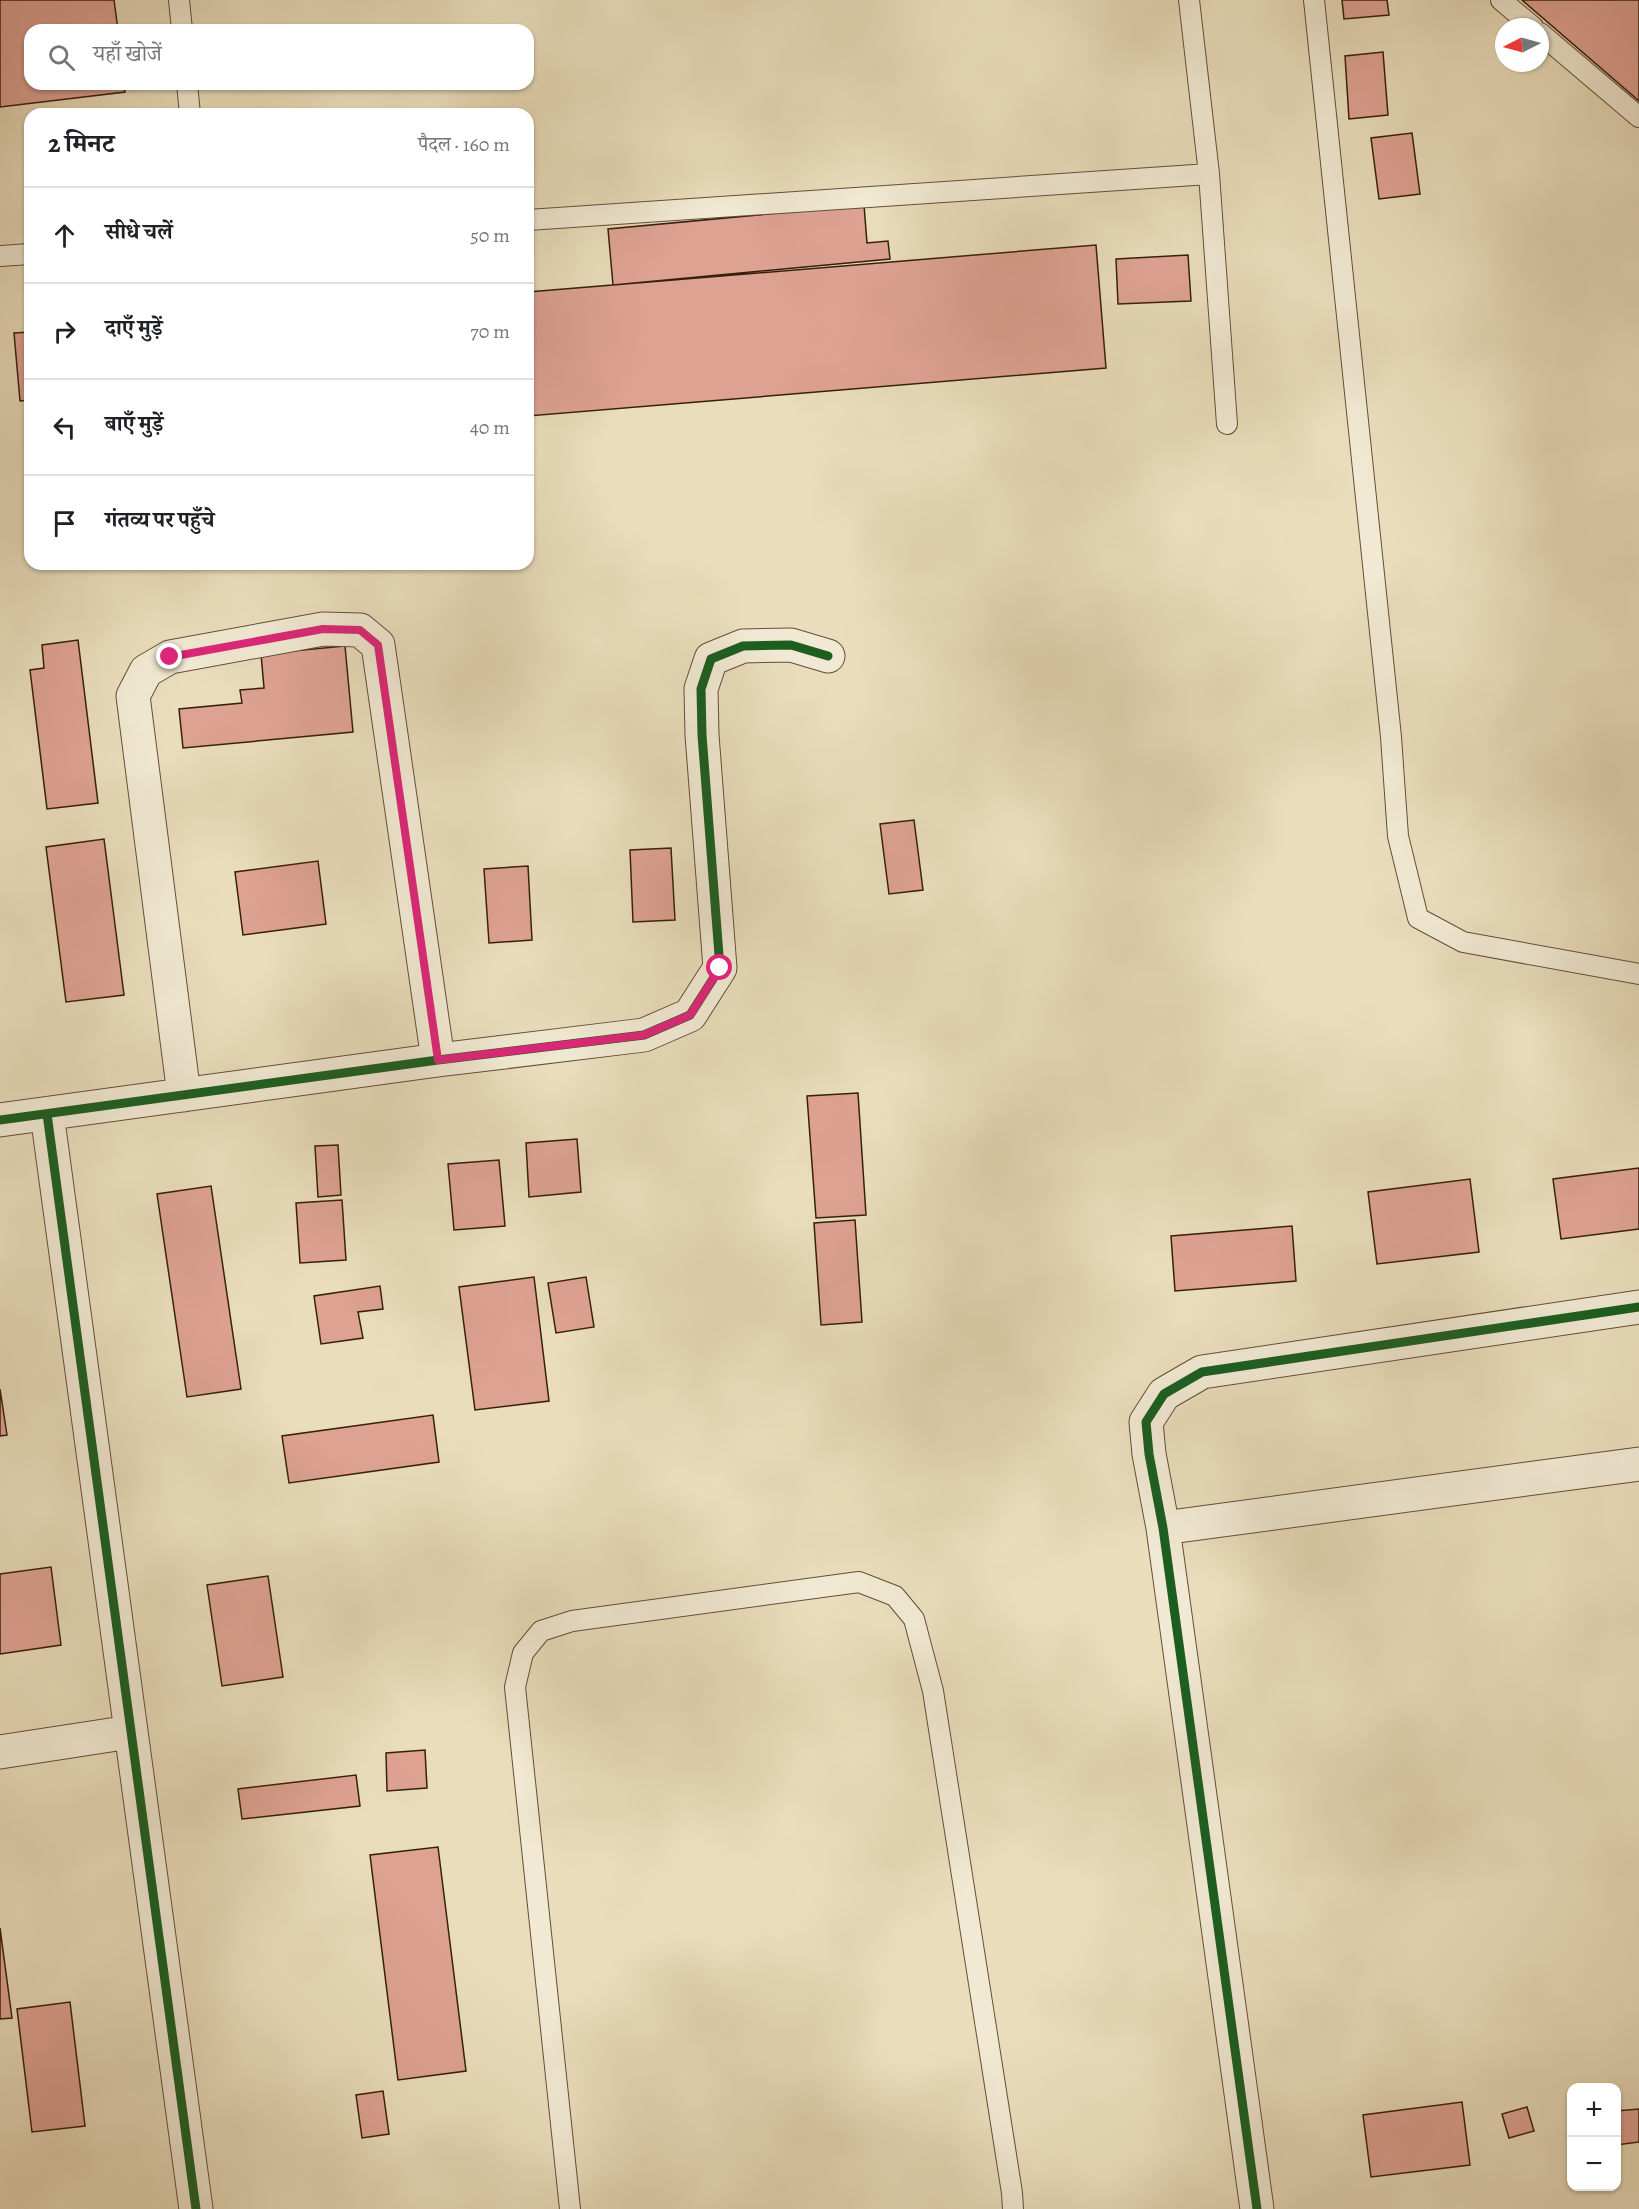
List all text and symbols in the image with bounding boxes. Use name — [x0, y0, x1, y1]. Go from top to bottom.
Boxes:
north arrow — [1495, 18, 1549, 72]
search box — [24, 24, 534, 90]
text: यहाँ खोजें — [93, 39, 162, 69]
icon: search — [45, 41, 78, 74]
text: 2 मिनट — [48, 126, 114, 161]
text: पैदल · 160 m — [418, 131, 510, 158]
text: सीधे चलें — [105, 217, 173, 247]
icon: ahead — [48, 219, 81, 252]
text: 50 m — [470, 222, 510, 249]
text: दाएँ मुड़ें — [105, 313, 163, 343]
icon: right — [48, 315, 81, 348]
text: 70 m — [470, 318, 510, 345]
text: बाएँ मुड़ें — [105, 409, 163, 439]
icon: left — [48, 411, 81, 444]
text: 40 m — [470, 414, 510, 441]
text: गंतव्य पर पहुँचे — [105, 505, 214, 535]
icon: arrive — [48, 507, 81, 540]
route end — [156, 643, 182, 669]
route start — [706, 954, 732, 980]
map controls — [1567, 2083, 1621, 2191]
button: + — [1567, 2083, 1621, 2137]
button: − — [1567, 2137, 1621, 2191]

